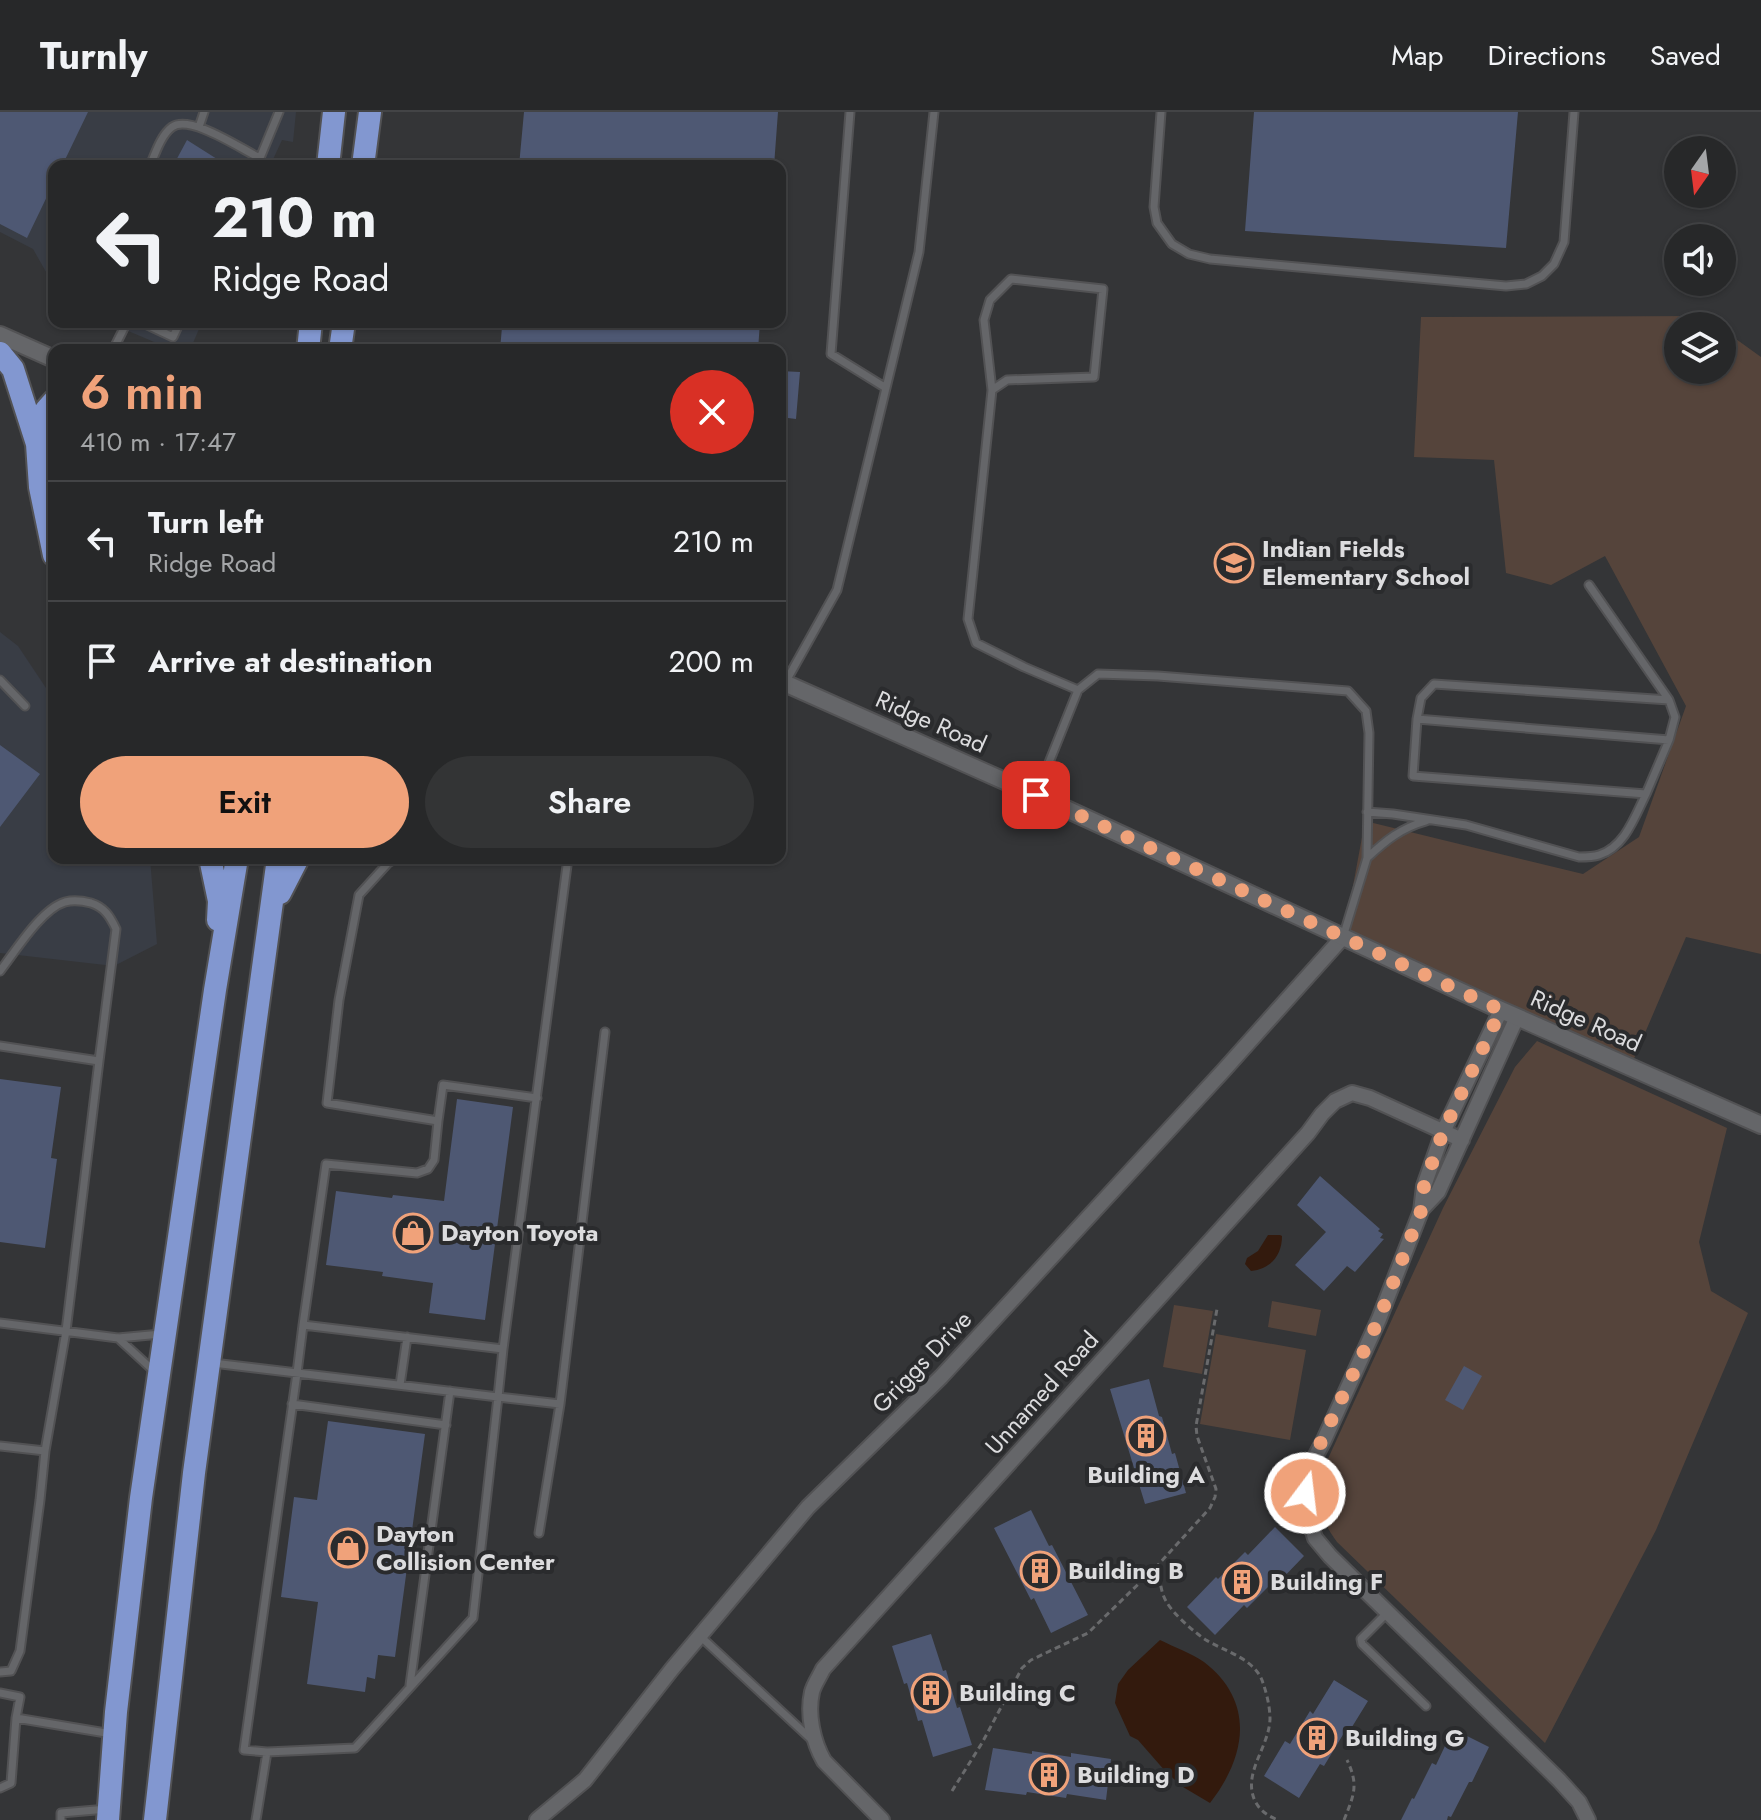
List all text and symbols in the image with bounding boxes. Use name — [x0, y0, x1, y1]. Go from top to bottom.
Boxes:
text: Turnly — [40, 28, 148, 83]
text: Map — [1391, 35, 1443, 76]
text: Directions — [1487, 35, 1606, 76]
text: Saved — [1650, 35, 1721, 76]
north arrow — [1664, 136, 1736, 208]
map controls — [1664, 136, 1736, 384]
text: 210 m — [212, 177, 377, 258]
icon: left — [80, 192, 184, 296]
button: sound — [1664, 224, 1736, 296]
text: Ridge Road — [212, 252, 390, 304]
button: layers — [1664, 312, 1736, 384]
text: 6 min — [80, 358, 204, 427]
button: close — [670, 370, 754, 454]
text: 410 m · 17:47 — [80, 423, 236, 461]
text: Turn left — [148, 501, 263, 544]
icon: left — [80, 519, 124, 563]
text: 210 m — [673, 520, 754, 563]
place label: Indian Fields Elementary School — [1262, 531, 1470, 594]
school or university icon: Indian Fields Elementary School — [1213, 542, 1255, 584]
text: Ridge Road — [148, 544, 276, 582]
icon: arrive — [80, 639, 124, 683]
text: Arrive at destination — [148, 640, 433, 683]
text: 200 m — [669, 640, 754, 683]
street label: Ridge Road — [870, 681, 992, 762]
button: Exit — [80, 756, 409, 848]
button: Share — [425, 756, 754, 848]
pin — [1002, 761, 1070, 829]
icon: arrive — [1014, 773, 1058, 817]
street label: Ridge Road — [1525, 980, 1647, 1061]
shop icon: Dayton Toyota — [392, 1212, 434, 1254]
place label: Dayton Toyota — [441, 1215, 598, 1250]
street label: Griggs Drive — [864, 1303, 980, 1421]
street label: Unnamed Road — [977, 1323, 1107, 1462]
building icon: Building A — [1125, 1415, 1167, 1457]
position arrow — [1263, 1451, 1347, 1535]
place label: Building A — [1087, 1457, 1205, 1492]
place label: Dayton Collision Center — [376, 1516, 555, 1579]
shop icon: Dayton Collision Center — [327, 1527, 369, 1569]
building icon: Building B — [1019, 1550, 1061, 1592]
place label: Building B — [1068, 1553, 1184, 1588]
building icon: Building F — [1221, 1561, 1263, 1603]
place label: Building F — [1270, 1564, 1383, 1599]
building icon: Building C — [910, 1672, 952, 1714]
place label: Building C — [959, 1675, 1076, 1710]
building icon: Building G — [1296, 1717, 1338, 1759]
place label: Building G — [1345, 1720, 1464, 1755]
building icon: Building D — [1028, 1754, 1070, 1796]
place label: Building D — [1077, 1757, 1195, 1792]

